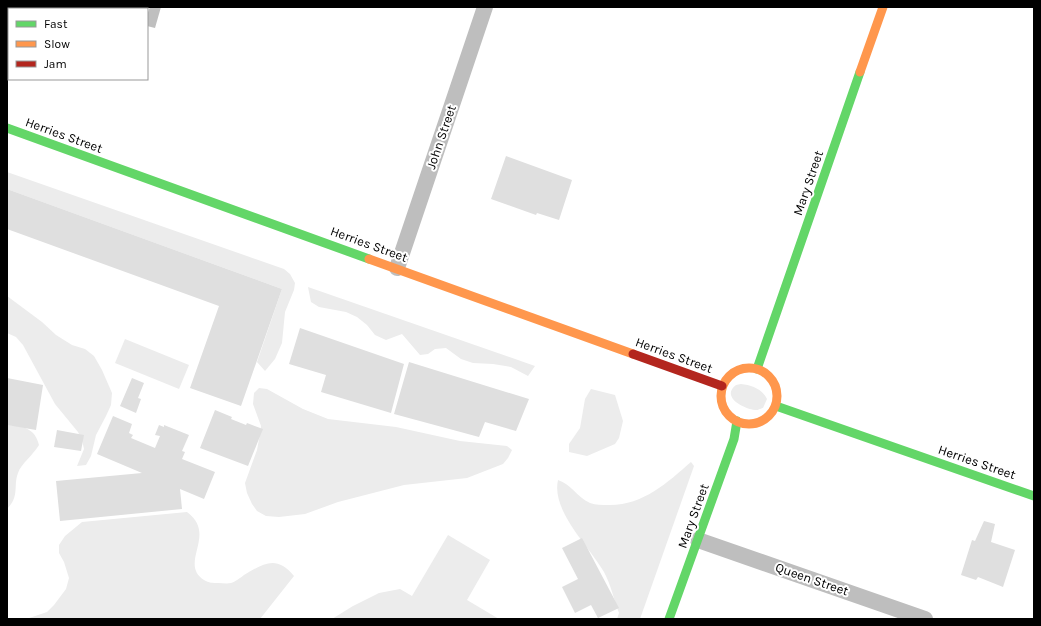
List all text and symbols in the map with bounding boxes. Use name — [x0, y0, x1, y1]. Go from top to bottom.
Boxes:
legend — [8, 8, 148, 80]
text: Fast — [44, 17, 68, 31]
text: Slow — [44, 37, 70, 51]
text: Jam — [44, 57, 67, 71]
street label: John Street — [423, 103, 459, 171]
street label: Herries Street — [23, 114, 105, 156]
street label: Mary Street — [790, 148, 826, 217]
street label: Herries Street — [328, 223, 410, 265]
street label: Herries Street — [633, 334, 715, 376]
street label: Herries Street — [936, 442, 1018, 482]
street label: Mary Street — [674, 482, 712, 550]
street label: Queen Street — [773, 559, 851, 599]

